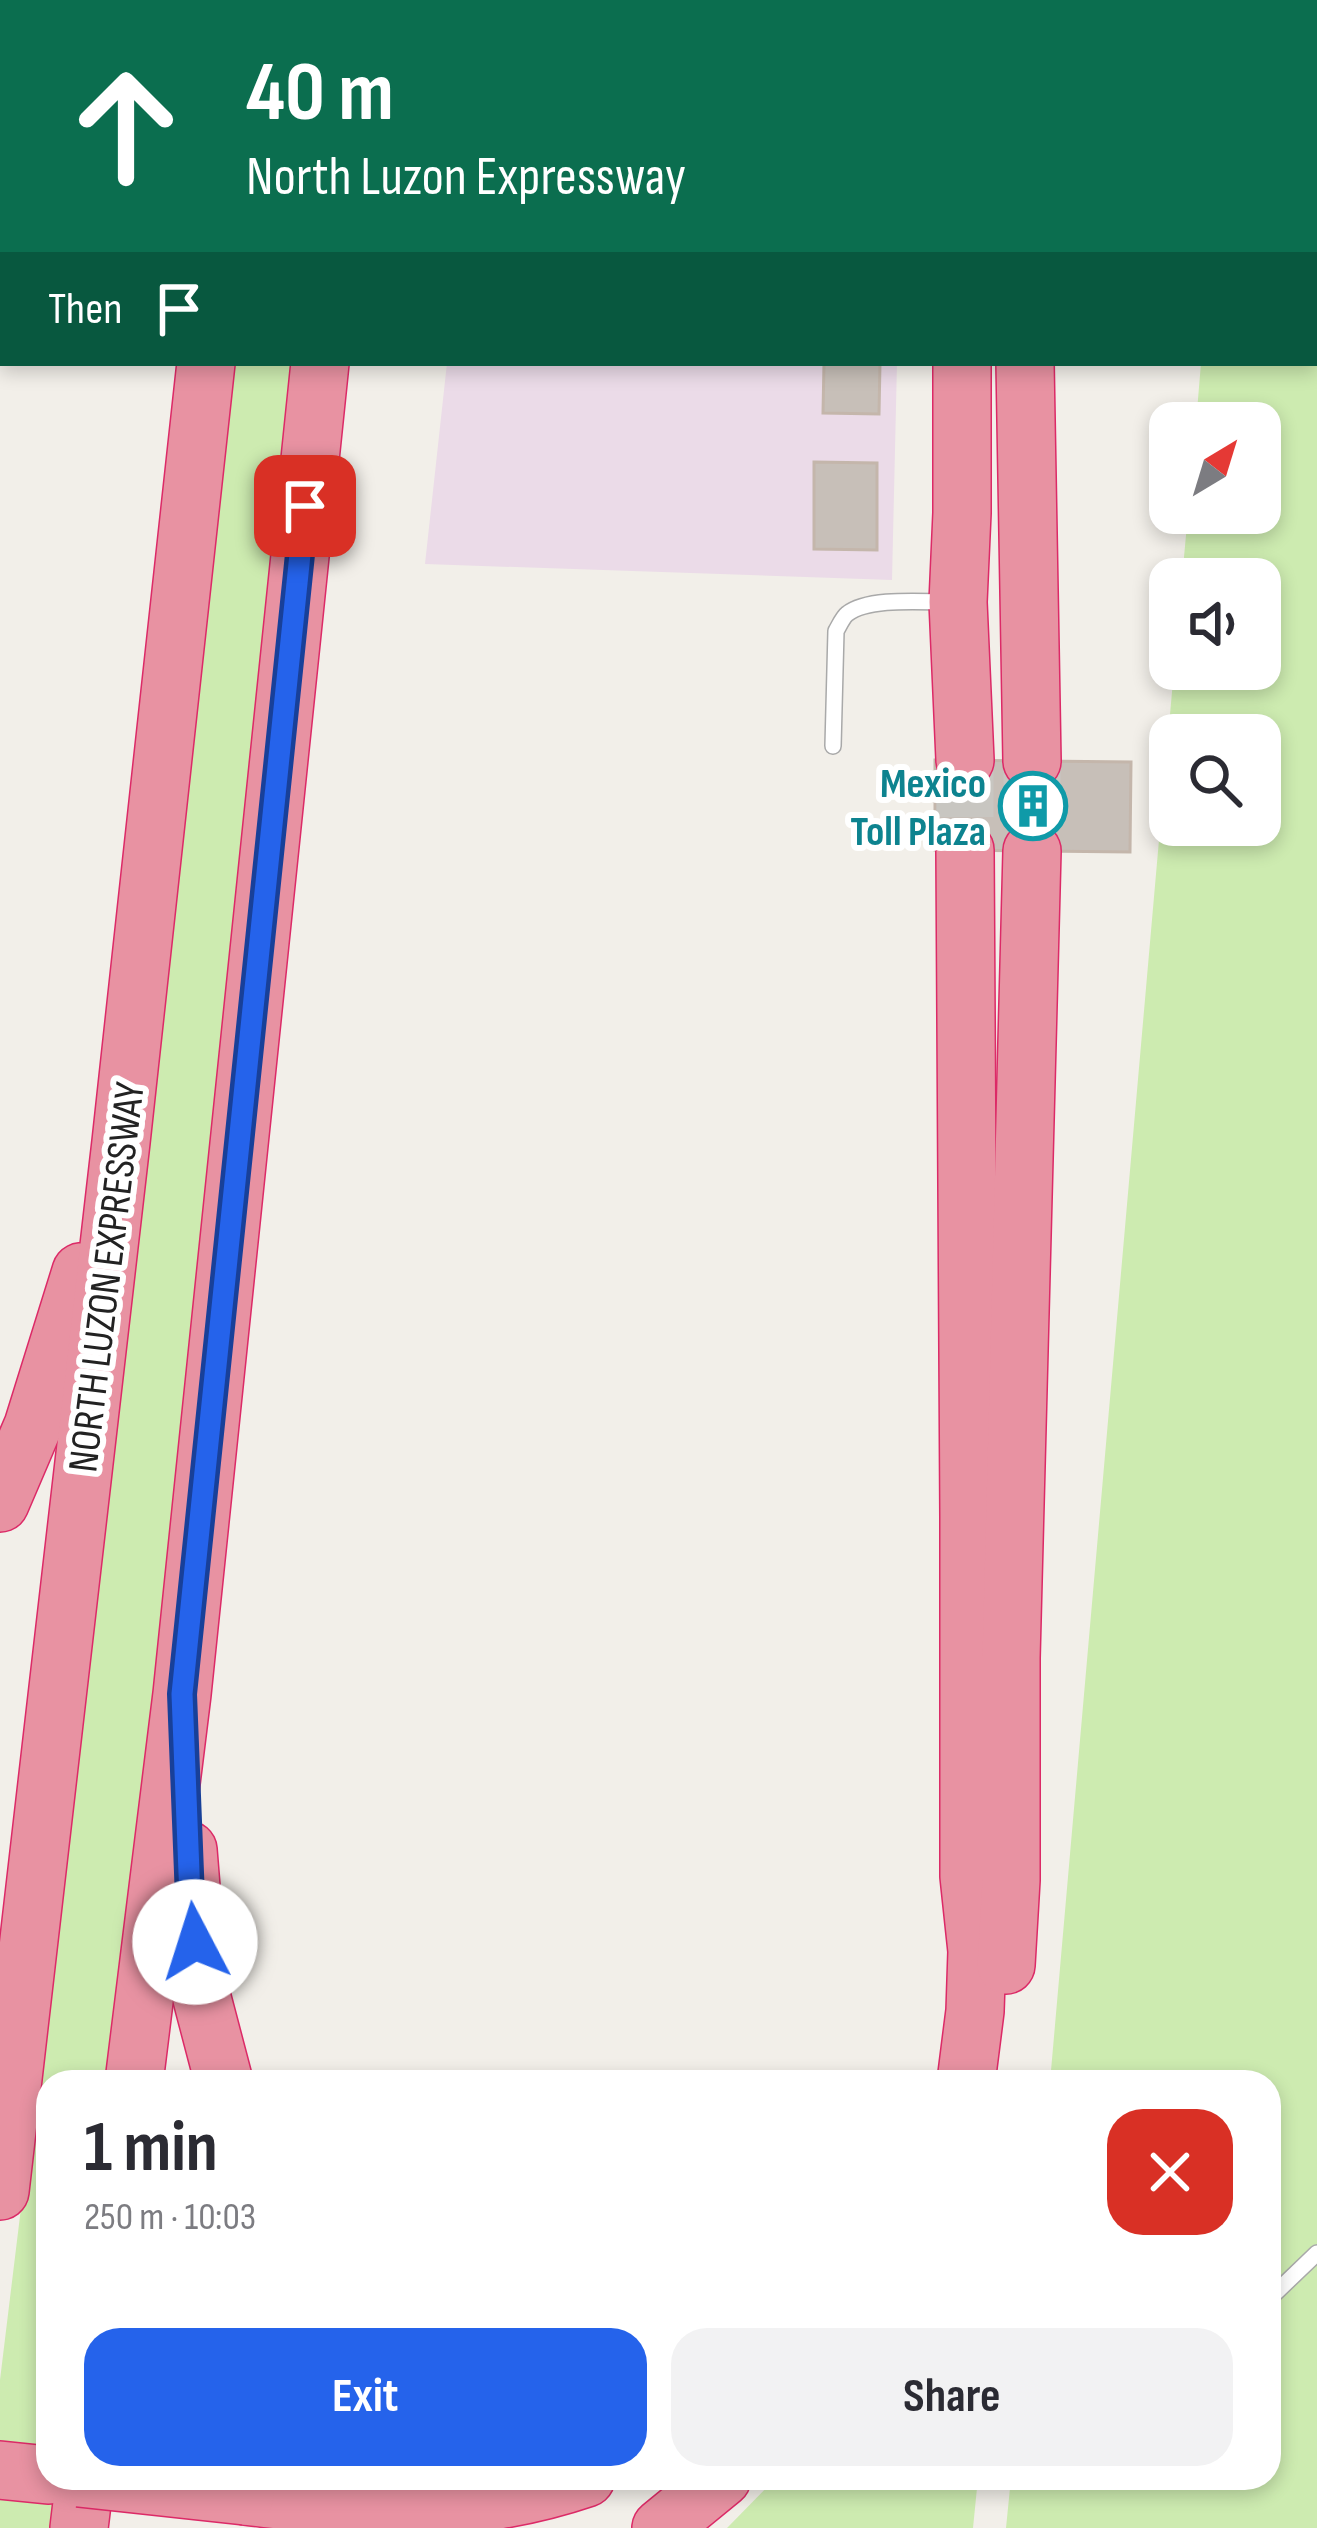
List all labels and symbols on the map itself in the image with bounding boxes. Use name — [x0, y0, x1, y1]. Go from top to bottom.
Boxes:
north arrow — [1149, 402, 1281, 534]
pin — [254, 455, 356, 557]
place label: Mexico Toll Plaza — [850, 759, 986, 858]
building icon: Mexico Toll Plaza — [998, 771, 1068, 841]
street label: NORTH LUZON EXPRESSWAY — [58, 1079, 157, 1475]
position arrow — [132, 1879, 258, 2005]

